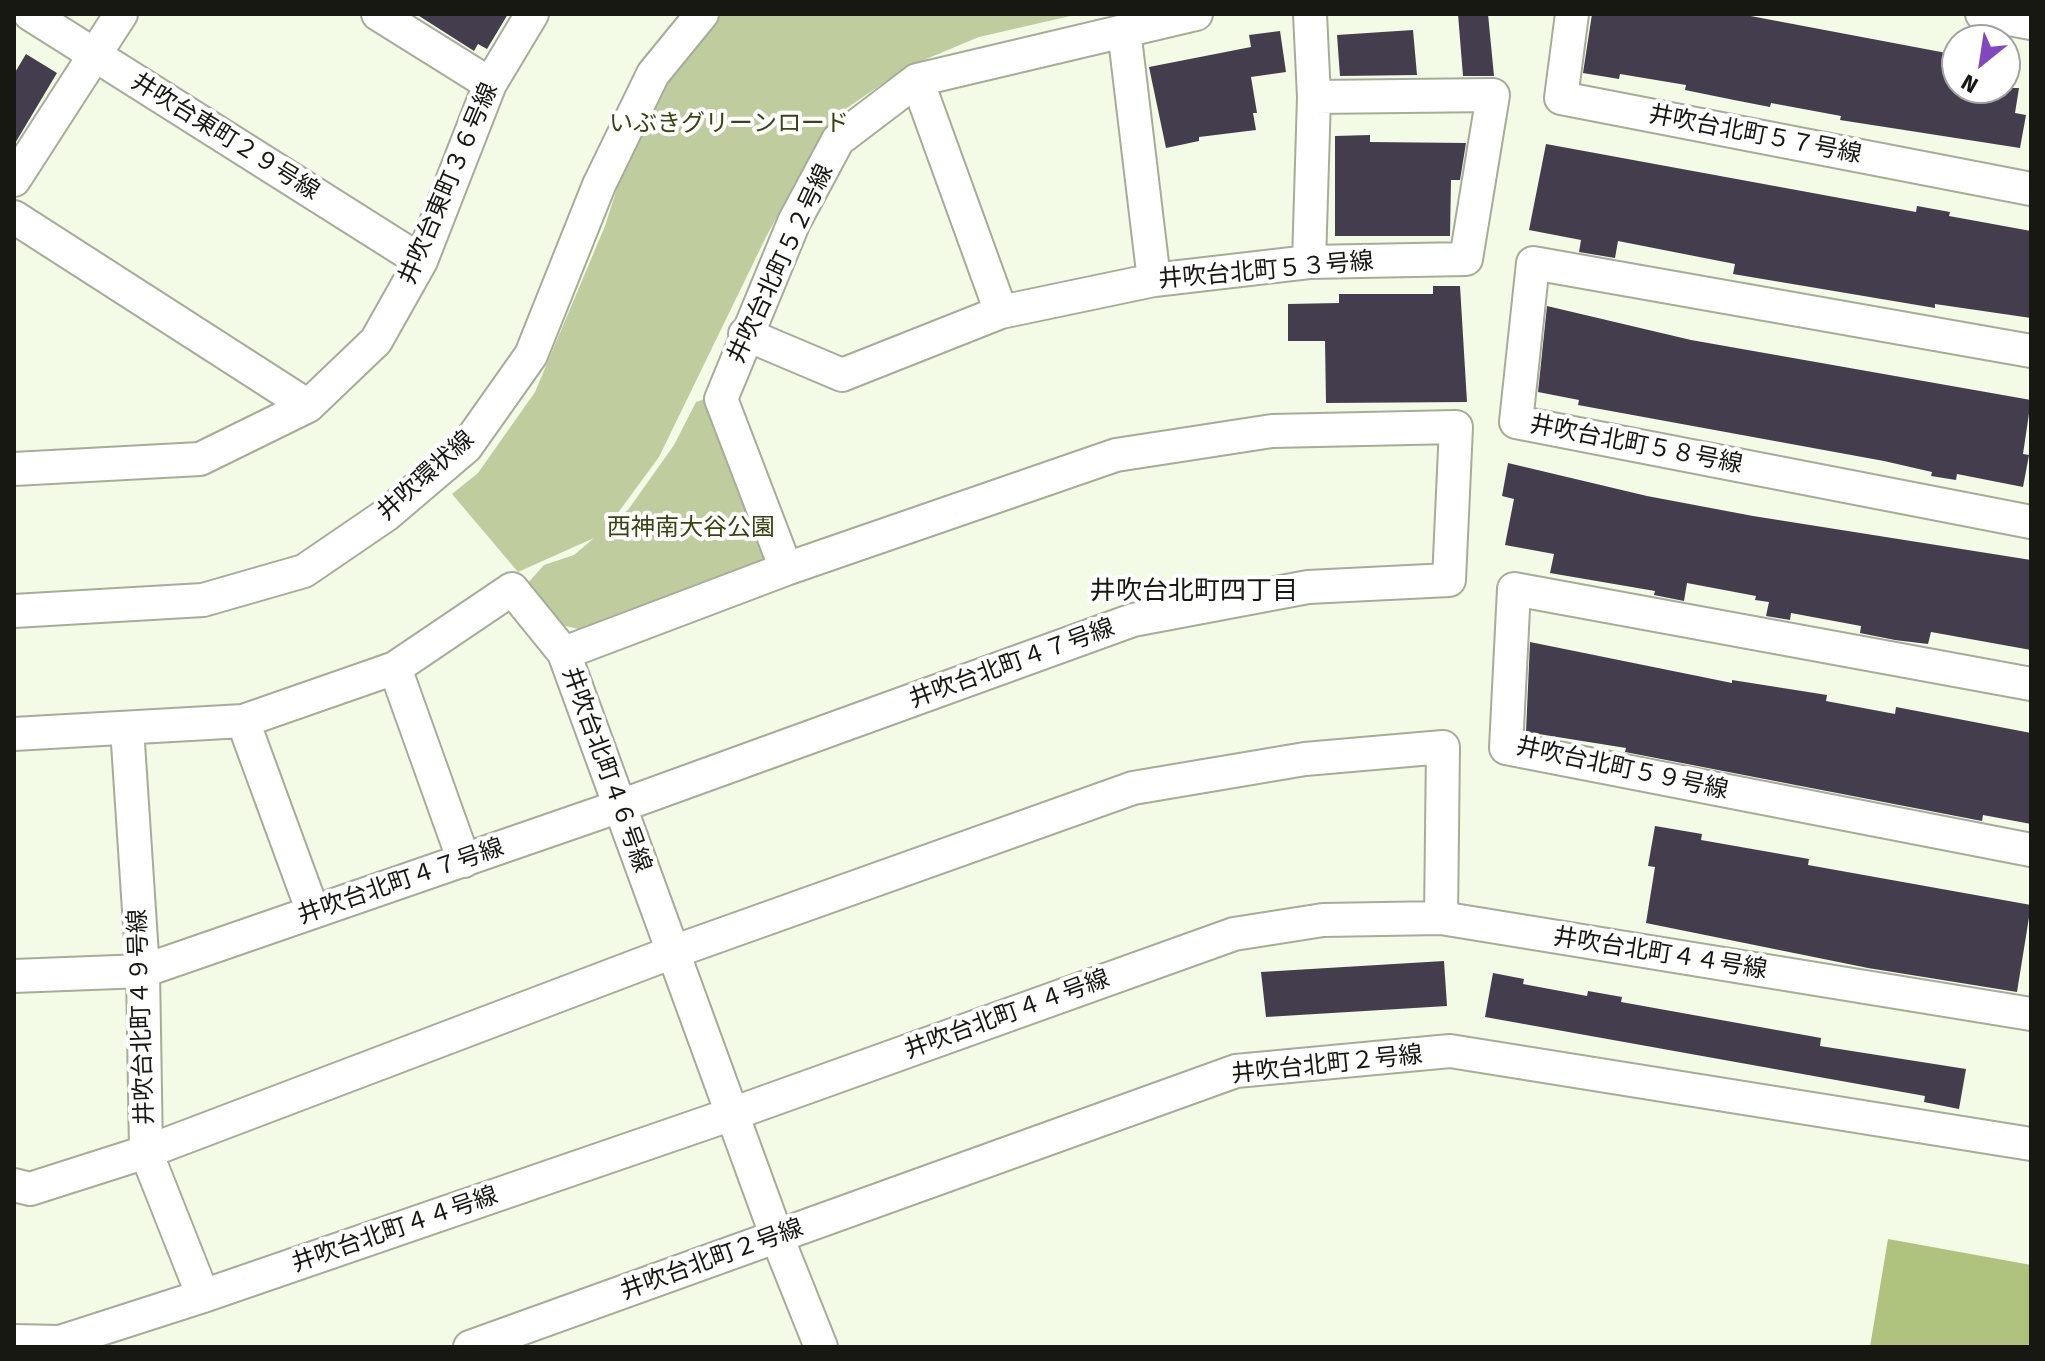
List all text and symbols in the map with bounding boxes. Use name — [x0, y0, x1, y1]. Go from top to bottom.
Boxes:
north arrow — [1941, 24, 2021, 104]
street label: 井吹台東町２９号線 — [126, 68, 324, 206]
text: N — [1957, 68, 1983, 99]
street label: 井吹台東町３６号線 — [394, 79, 504, 289]
street label: 井吹台北町５７号線 — [1646, 100, 1864, 170]
park label: いぶきグリーンロード — [609, 110, 849, 138]
street label: 井吹台北町５２号線 — [722, 160, 840, 368]
street label: 井吹台北町５３号線 — [1157, 247, 1375, 295]
street label: 井吹台北町５８号線 — [1527, 410, 1745, 480]
street label: 井吹環状線 — [372, 425, 480, 527]
park label: 西神南大谷公園 — [607, 514, 775, 542]
district label: 井吹台北町四丁目 — [1090, 576, 1298, 608]
street label: 井吹台北町４７号線 — [906, 614, 1118, 714]
street label: 井吹台北町４６号線 — [556, 664, 656, 876]
street label: 井吹台北町５９号線 — [1513, 732, 1731, 806]
street label: 井吹台北町４７号線 — [294, 833, 508, 931]
street label: 井吹台北町４９号線 — [124, 909, 160, 1125]
street label: 井吹台北町４４号線 — [1551, 923, 1769, 985]
street label: 井吹台北町４４号線 — [901, 965, 1113, 1065]
street label: 井吹台北町２号線 — [1230, 1041, 1424, 1089]
street label: 井吹台北町４４号線 — [288, 1181, 502, 1279]
street label: 井吹台北町２号線 — [617, 1214, 807, 1306]

